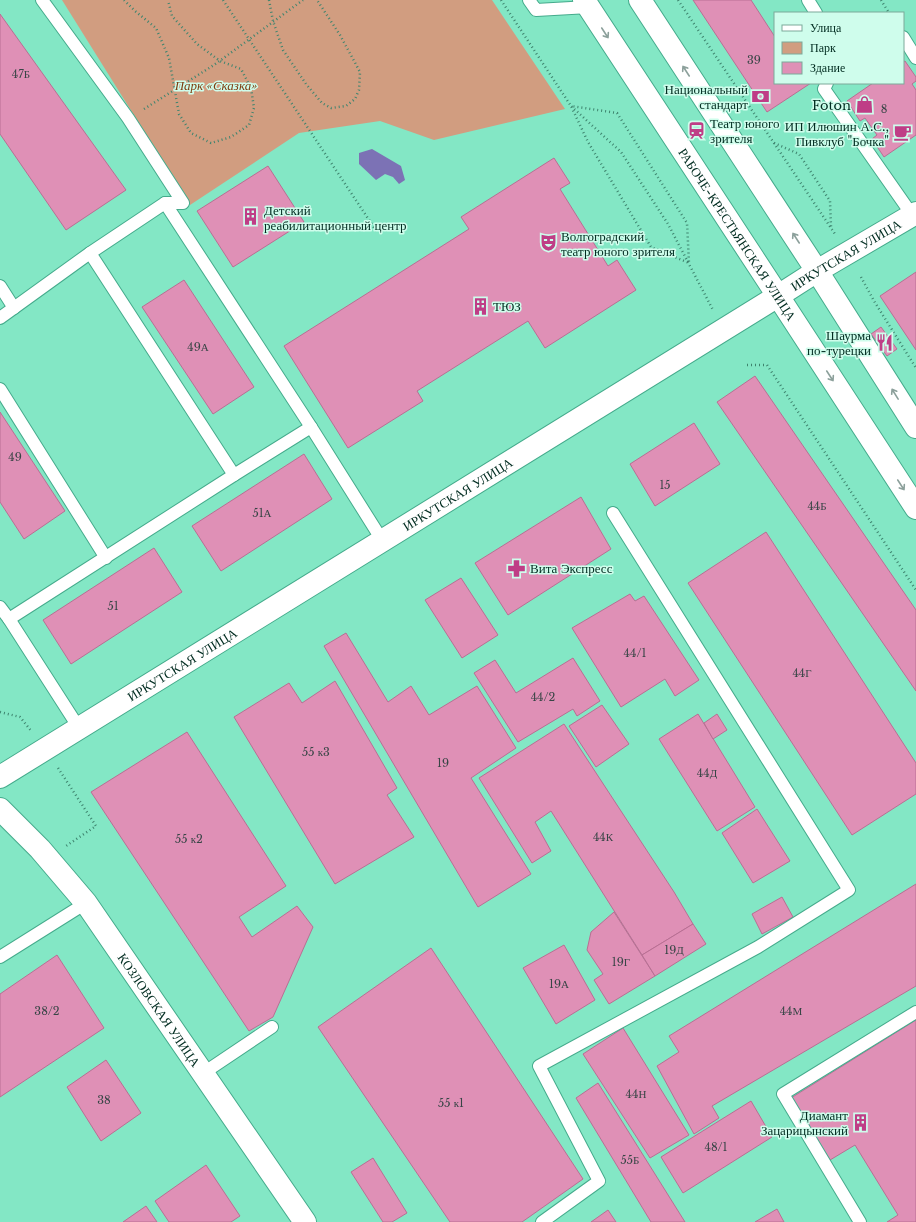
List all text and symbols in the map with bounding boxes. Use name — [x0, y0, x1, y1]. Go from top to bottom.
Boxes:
legend — [774, 12, 904, 84]
text: Улица — [810, 20, 842, 35]
one-way arrow — [601, 27, 609, 38]
text: Парк — [810, 40, 836, 55]
house number: 39 — [747, 53, 761, 67]
text: Здание — [810, 60, 845, 75]
one-way arrow — [682, 65, 690, 77]
house number: 47Б — [12, 67, 30, 81]
park label: Парк «Сказка» — [174, 77, 257, 94]
place label: Национальный стандарт — [665, 81, 748, 113]
bank icon: Национальный стандарт — [751, 86, 771, 106]
shop icon: Foton — [854, 95, 874, 115]
place label: Foton — [812, 97, 851, 114]
house number: 8 — [881, 102, 887, 116]
place label: Театр юного зрителя — [710, 115, 780, 147]
place label: ИП Илюшин А.С., Пивклуб "Бочка" — [785, 118, 889, 150]
station icon: Театр юного зрителя — [687, 120, 707, 140]
cafe icon: ИП Илюшин А.С., Пивклуб "Бочка" — [892, 123, 912, 143]
street label: РАБОЧЕ-КРЕСТЬЯНСКАЯ УЛИЦА — [674, 145, 800, 325]
place label: Детский реабилитационный центр — [264, 202, 407, 234]
building icon: Детский реабилитационный центр — [241, 207, 261, 227]
street label: ИРКУТСКАЯ УЛИЦА — [787, 215, 905, 295]
place label: Волгоградский театр юного зрителя — [561, 228, 675, 260]
theatre icon: Волгоградский театр юного зрителя — [538, 233, 558, 253]
one-way arrow — [792, 233, 800, 244]
building icon: ТЮЗ — [470, 296, 490, 316]
place label: ТЮЗ — [493, 298, 521, 315]
place label: Шаурма по-турецки — [807, 327, 871, 359]
restaurant icon: Шаурма по-турецки — [874, 332, 894, 352]
house number: 49А — [187, 340, 209, 354]
one-way arrow — [826, 370, 834, 381]
one-way arrow — [891, 389, 899, 400]
house number: 49 — [8, 450, 22, 464]
street label: ИРКУТСКАЯ УЛИЦА — [400, 454, 516, 535]
house number: 15 — [659, 478, 671, 492]
one-way arrow — [897, 479, 905, 490]
house number: 44Б — [807, 499, 827, 513]
house number: 51А — [252, 506, 272, 520]
pharmacy icon: Вита Экспресс — [507, 558, 527, 578]
place label: Вита Экспресс — [530, 560, 613, 577]
house number: 51 — [107, 599, 119, 613]
street label: ИРКУТСКАЯ УЛИЦА — [124, 624, 241, 705]
house number: 44/1 — [624, 646, 647, 660]
house number: 44Г — [792, 666, 812, 680]
house number: 44/2 — [531, 690, 556, 704]
house number: 55 к3 — [302, 745, 330, 759]
house number: 19 — [437, 756, 449, 770]
house number: 44Д — [697, 766, 718, 780]
house number: 44К — [593, 830, 614, 844]
house number: 55 к2 — [175, 832, 203, 846]
house number: 19Д — [664, 943, 684, 957]
street label: КОЗЛОВСКАЯ УЛИЦА — [114, 950, 204, 1071]
house number: 19Г — [612, 955, 630, 969]
house number: 19А — [549, 977, 569, 991]
house number: 38/2 — [34, 1004, 60, 1018]
house number: 44М — [780, 1004, 803, 1018]
house number: 44Н — [626, 1087, 646, 1101]
house number: 38 — [97, 1093, 111, 1107]
house number: 55 к1 — [438, 1096, 464, 1110]
place label: Диамант Зацарицынский — [761, 1107, 848, 1139]
building icon: Диамант Зацарицынский — [851, 1112, 871, 1132]
house number: 48/1 — [704, 1140, 728, 1154]
house number: 55Б — [621, 1153, 639, 1167]

